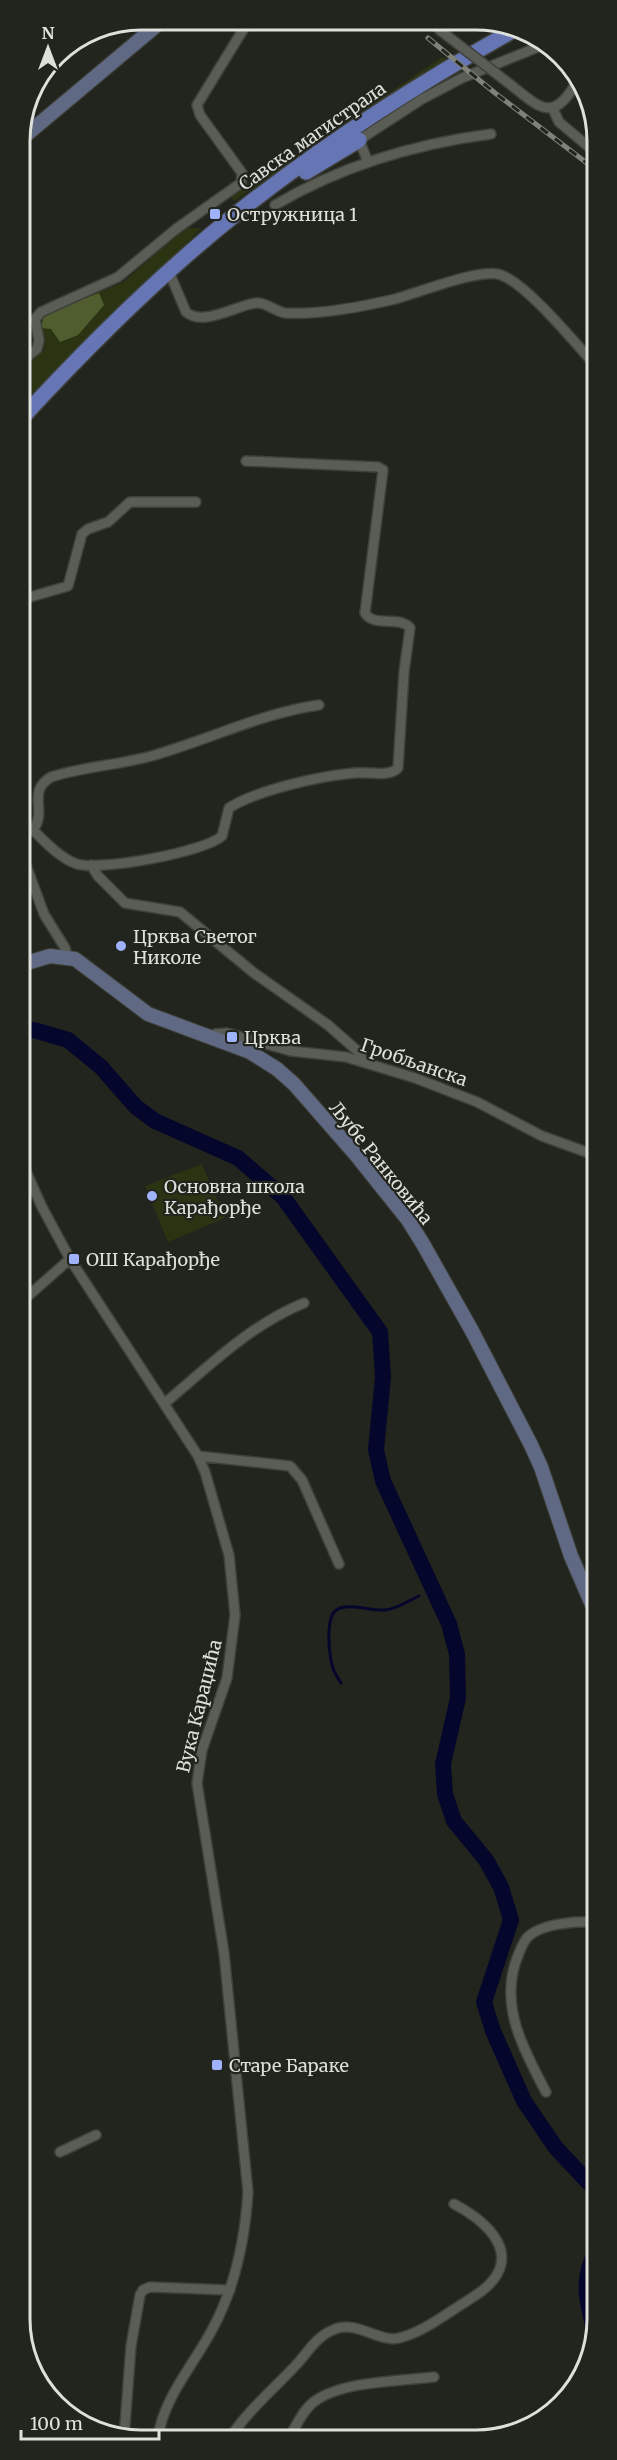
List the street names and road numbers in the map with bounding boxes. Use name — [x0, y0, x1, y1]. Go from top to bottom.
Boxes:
street label: Савска магистрала — [234, 76, 390, 195]
street label: Гробљанска — [357, 1033, 471, 1091]
street label: Љубе Ранковића — [324, 1097, 438, 1230]
street label: Вука Караџића — [171, 1637, 227, 1775]

